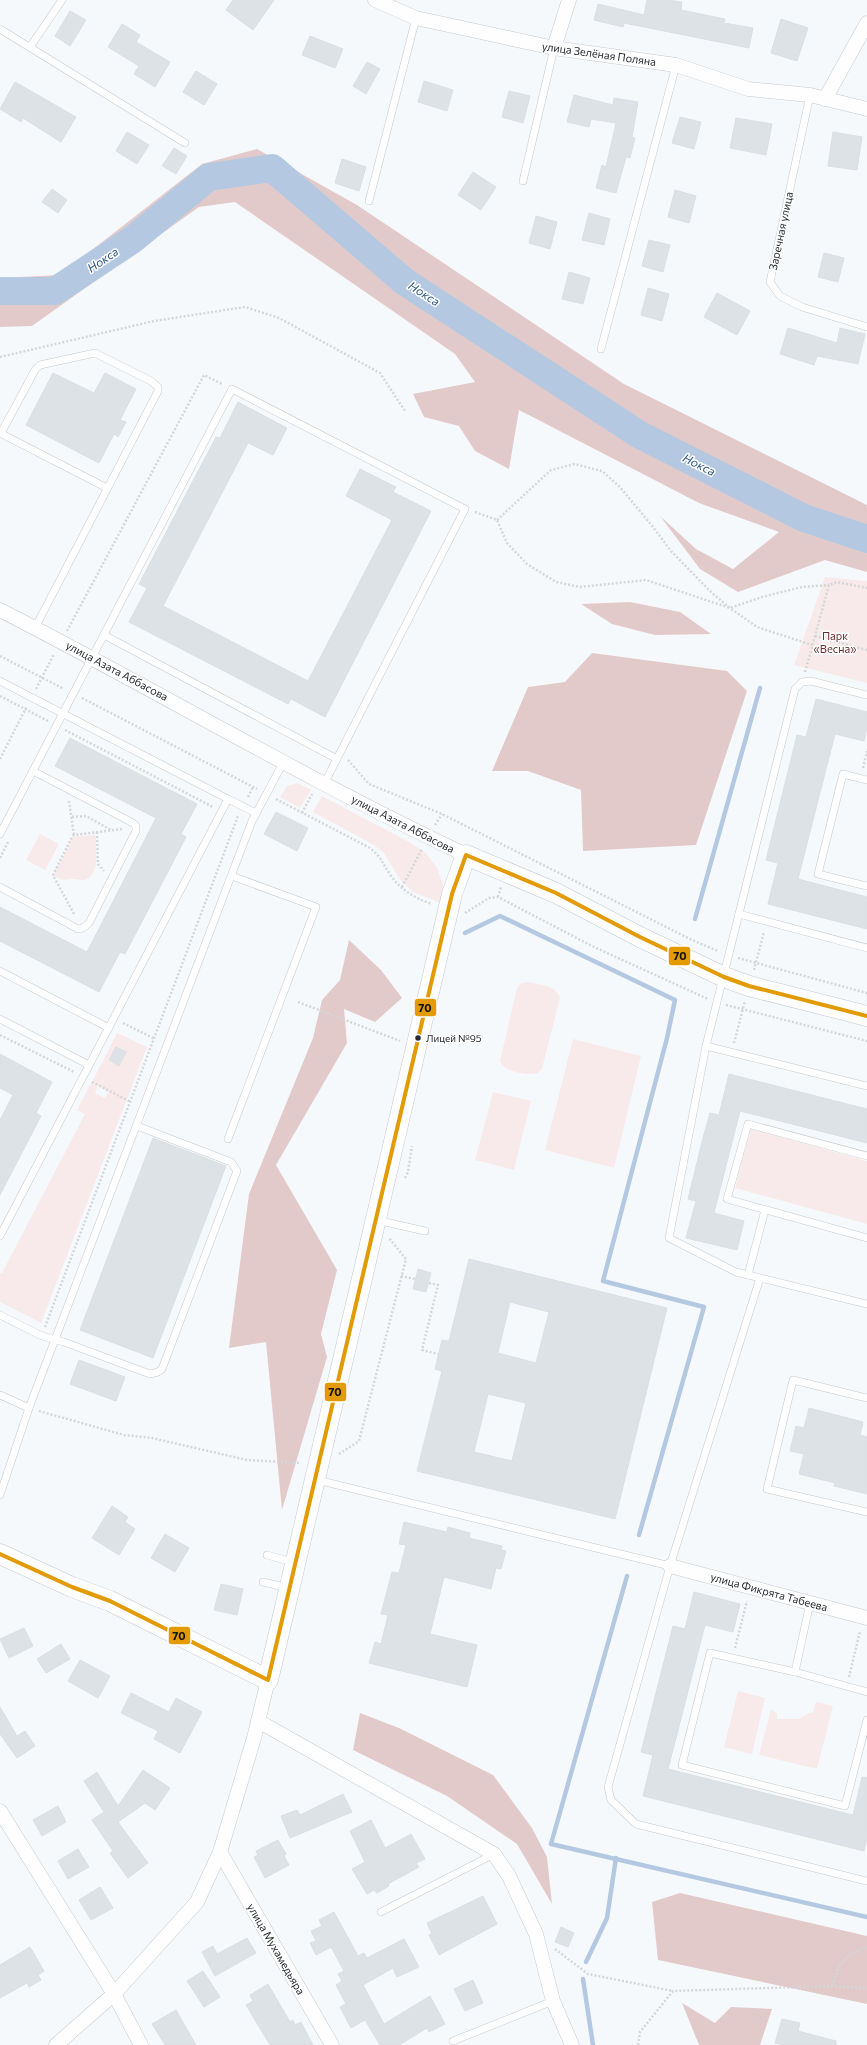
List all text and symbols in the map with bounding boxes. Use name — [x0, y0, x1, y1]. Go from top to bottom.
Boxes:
street label: улица Зелёная Поляна — [541, 39, 657, 68]
street label: Заречная улица — [766, 190, 795, 271]
water label: Нокса — [84, 244, 121, 275]
water label: Нокса — [406, 278, 443, 308]
water label: Нокса — [681, 450, 718, 478]
park label: Парк «Весна» — [814, 629, 856, 655]
street label: улица Азата Аббасова — [64, 638, 170, 703]
street label: улица Азата Аббасова — [350, 792, 457, 855]
line badge: 70 — [668, 946, 691, 966]
text: 70 — [673, 949, 687, 962]
line badge: 70 — [414, 998, 437, 1017]
text: 70 — [418, 1001, 432, 1014]
place label: Лицей №95 — [426, 1032, 482, 1044]
marker: Лицей №95 — [413, 1033, 423, 1043]
line badge: 70 — [324, 1382, 347, 1402]
text: 70 — [328, 1385, 342, 1398]
street label: улица Фикрята Табеева — [709, 1570, 829, 1613]
line badge: 70 — [168, 1626, 191, 1645]
text: 70 — [172, 1629, 186, 1642]
street label: улица Мухамедьяра — [245, 1901, 308, 1997]

